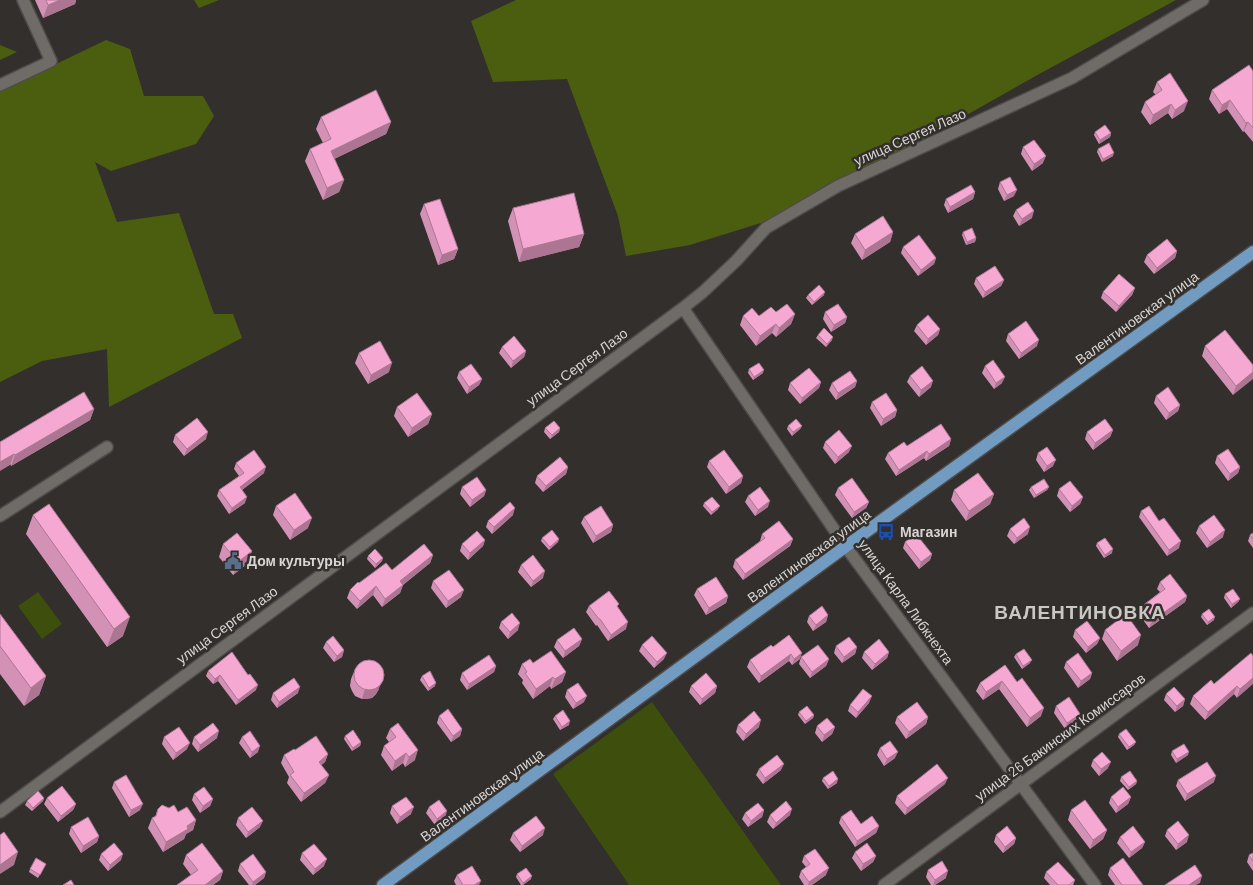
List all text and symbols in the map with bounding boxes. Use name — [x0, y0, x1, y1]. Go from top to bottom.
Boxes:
street label: улица Сергея Лазо — [851, 104, 969, 169]
street label: Валентиновская улица — [1072, 267, 1202, 368]
street label: улица Сергея Лазо — [523, 324, 631, 409]
street label: Валентиновская улица — [744, 505, 874, 606]
bus stop icon: Магазин — [876, 522, 896, 542]
place label: Магазин — [900, 523, 957, 540]
street label: улица Карла Либкнехта — [855, 536, 958, 668]
public building icon: Дом культуры — [223, 551, 243, 571]
place label: Дом культуры — [247, 552, 345, 569]
street label: улица Сергея Лазо — [173, 582, 281, 667]
district label: ВАЛЕНТИНОВКА — [994, 600, 1166, 623]
street label: улица 26 Бакинских Комиссаров — [971, 669, 1148, 804]
street label: Валентиновская улица — [417, 744, 547, 845]

